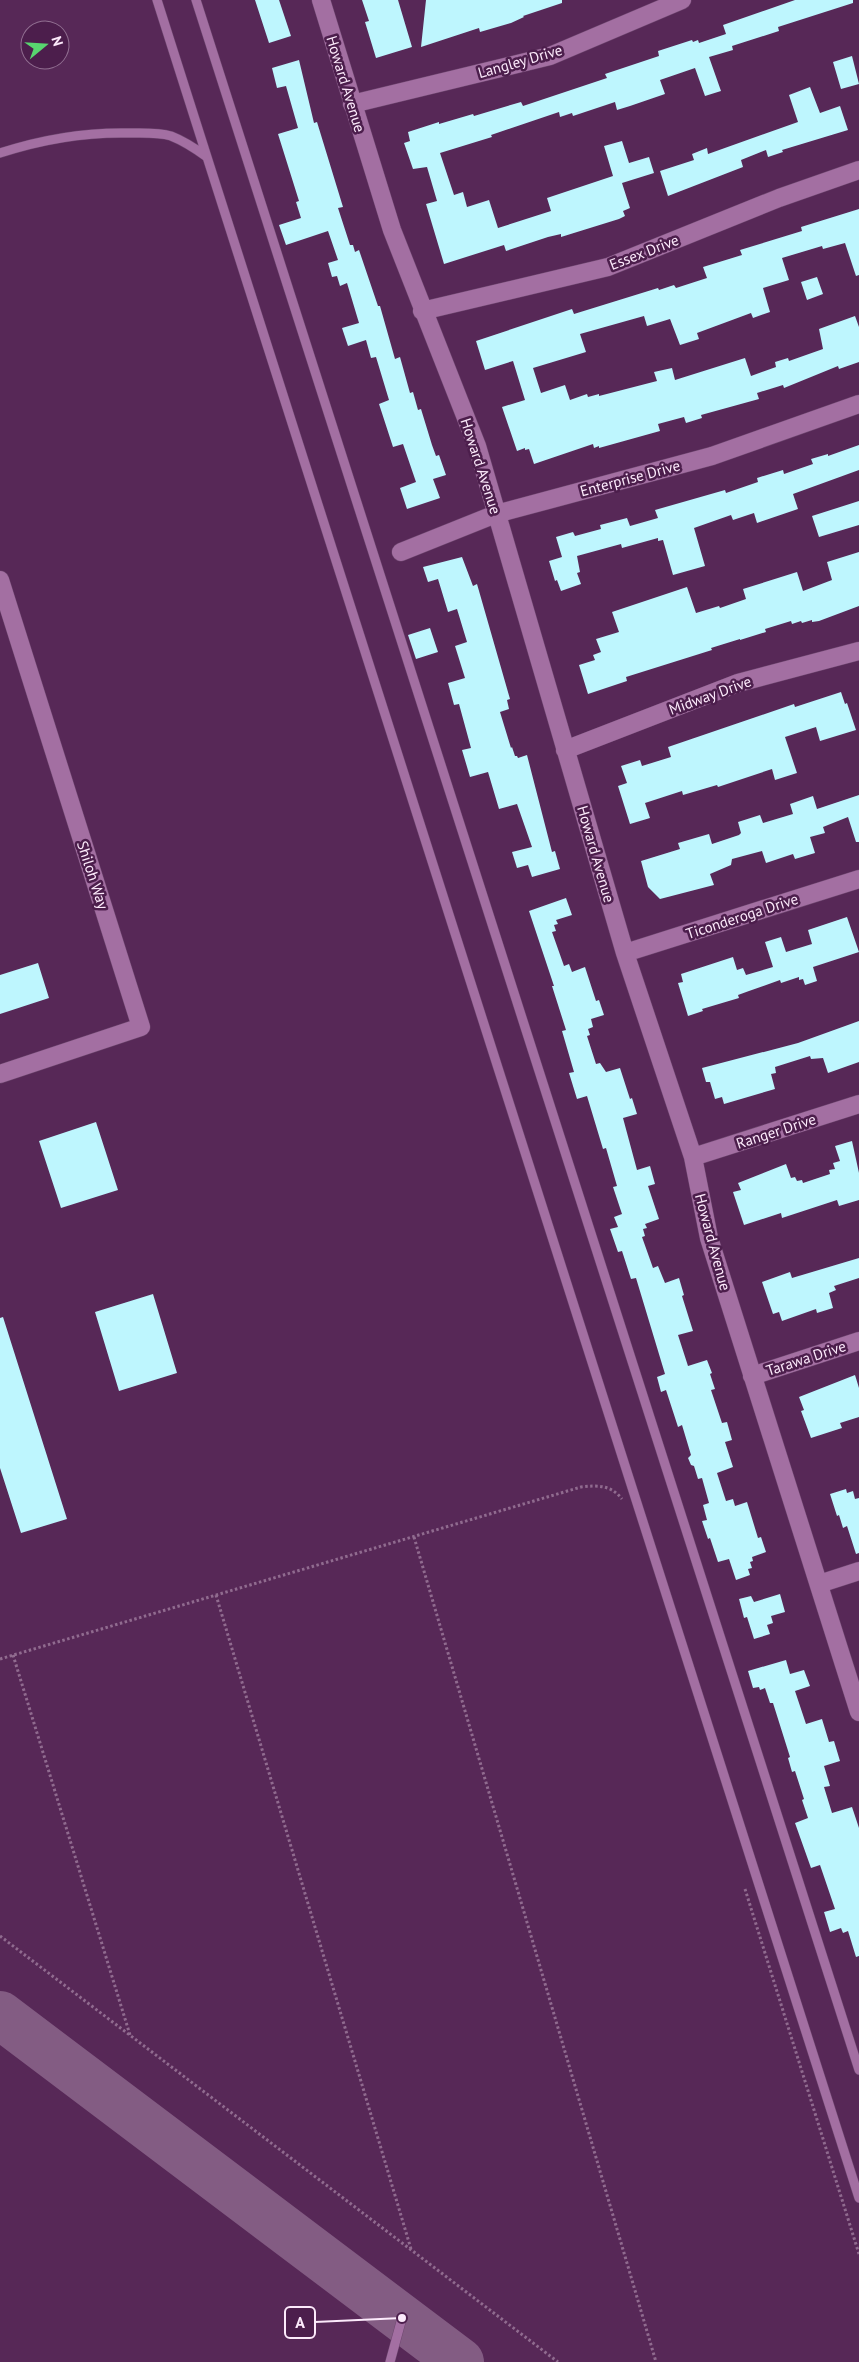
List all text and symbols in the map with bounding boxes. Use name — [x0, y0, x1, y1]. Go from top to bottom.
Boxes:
north arrow — [20, 20, 70, 70]
street label: Howard Avenue — [322, 33, 370, 135]
text: N — [47, 34, 67, 48]
street label: Langley Drive — [476, 40, 564, 82]
street label: Essex Drive — [607, 230, 681, 274]
street label: Howard Avenue — [457, 416, 505, 516]
street label: Enterprise Drive — [578, 456, 682, 500]
street label: Midway Drive — [666, 671, 754, 719]
street label: Howard Avenue — [573, 803, 619, 905]
street label: Shiloh Way — [73, 838, 113, 912]
street label: Ticonderoga Drive — [683, 889, 801, 943]
street label: Ranger Drive — [734, 1109, 818, 1153]
street label: Howard Avenue — [691, 1191, 735, 1293]
street label: Tarawa Drive — [764, 1336, 848, 1380]
callout: A — [285, 2307, 315, 2338]
text: A — [295, 2312, 305, 2332]

